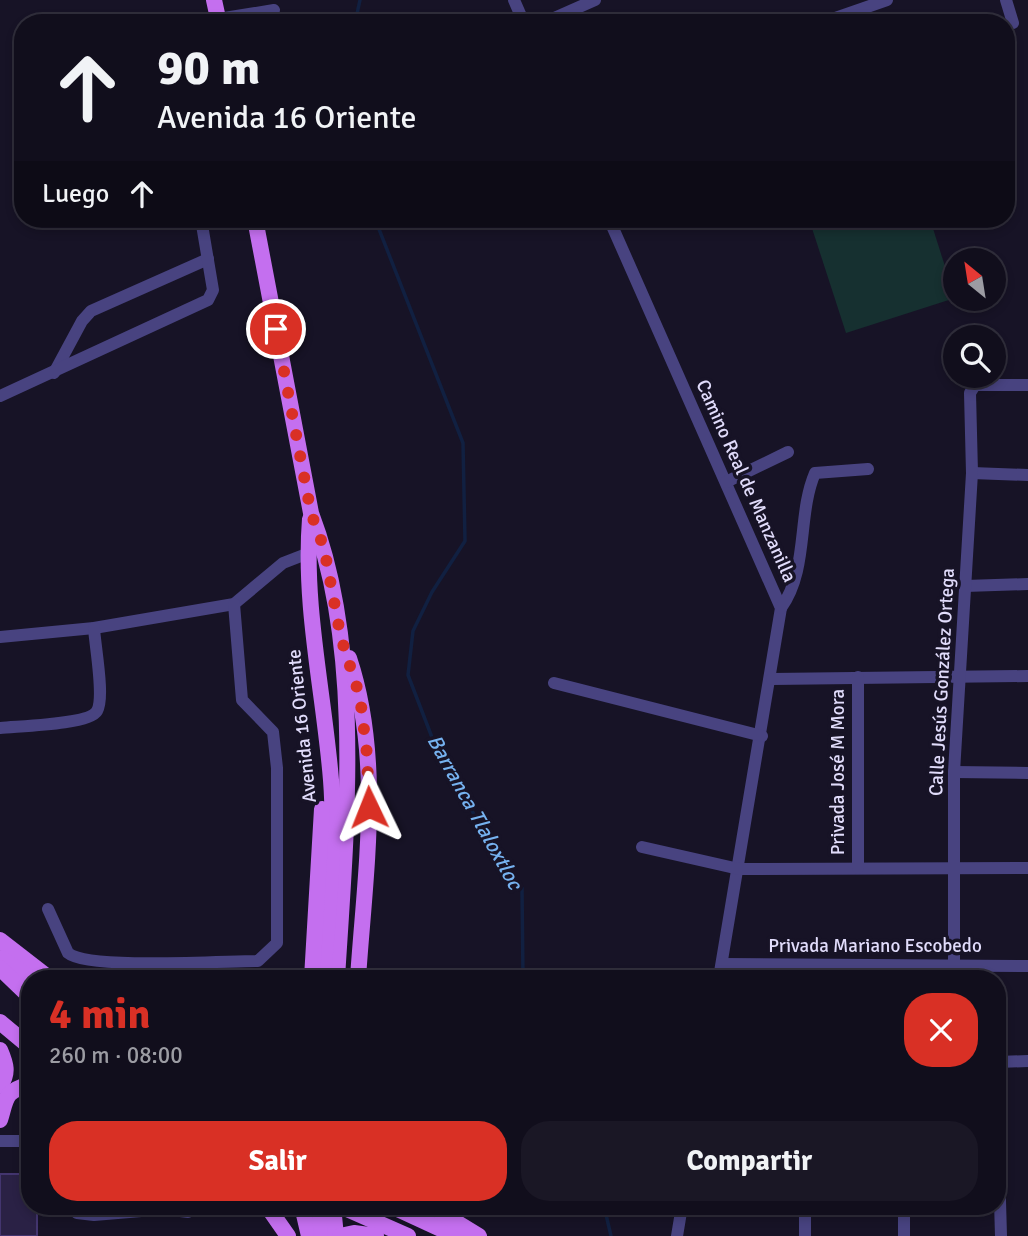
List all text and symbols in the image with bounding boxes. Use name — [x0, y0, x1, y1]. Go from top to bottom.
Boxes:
text: 90 m — [157, 38, 260, 98]
icon: ahead — [42, 42, 133, 133]
text: Avenida 16 Oriente — [157, 98, 417, 137]
icon: ahead — [123, 175, 161, 213]
text: Luego — [42, 178, 109, 210]
north arrow — [943, 248, 1006, 312]
map controls — [943, 248, 1006, 388]
pin — [246, 299, 306, 359]
icon: arrive — [257, 310, 295, 348]
button: search — [943, 325, 1006, 388]
street label: Camino Real de Manzanilla — [690, 376, 802, 586]
street label: Calle Jesús González Ortega — [924, 567, 960, 797]
street label: Avenida 16 Oriente — [282, 648, 322, 804]
street label: Privada José M Mora — [826, 689, 850, 855]
water label: Barranca Tlaloxtloc — [422, 730, 529, 896]
position arrow — [332, 770, 406, 844]
street label: Privada Mariano Escobedo — [768, 934, 982, 958]
text: 4 min — [49, 989, 150, 1040]
button: close — [904, 993, 978, 1067]
text: 260 m · 08:00 — [49, 1041, 183, 1070]
button: Salir — [49, 1121, 507, 1201]
button: Compartir — [521, 1121, 978, 1201]

